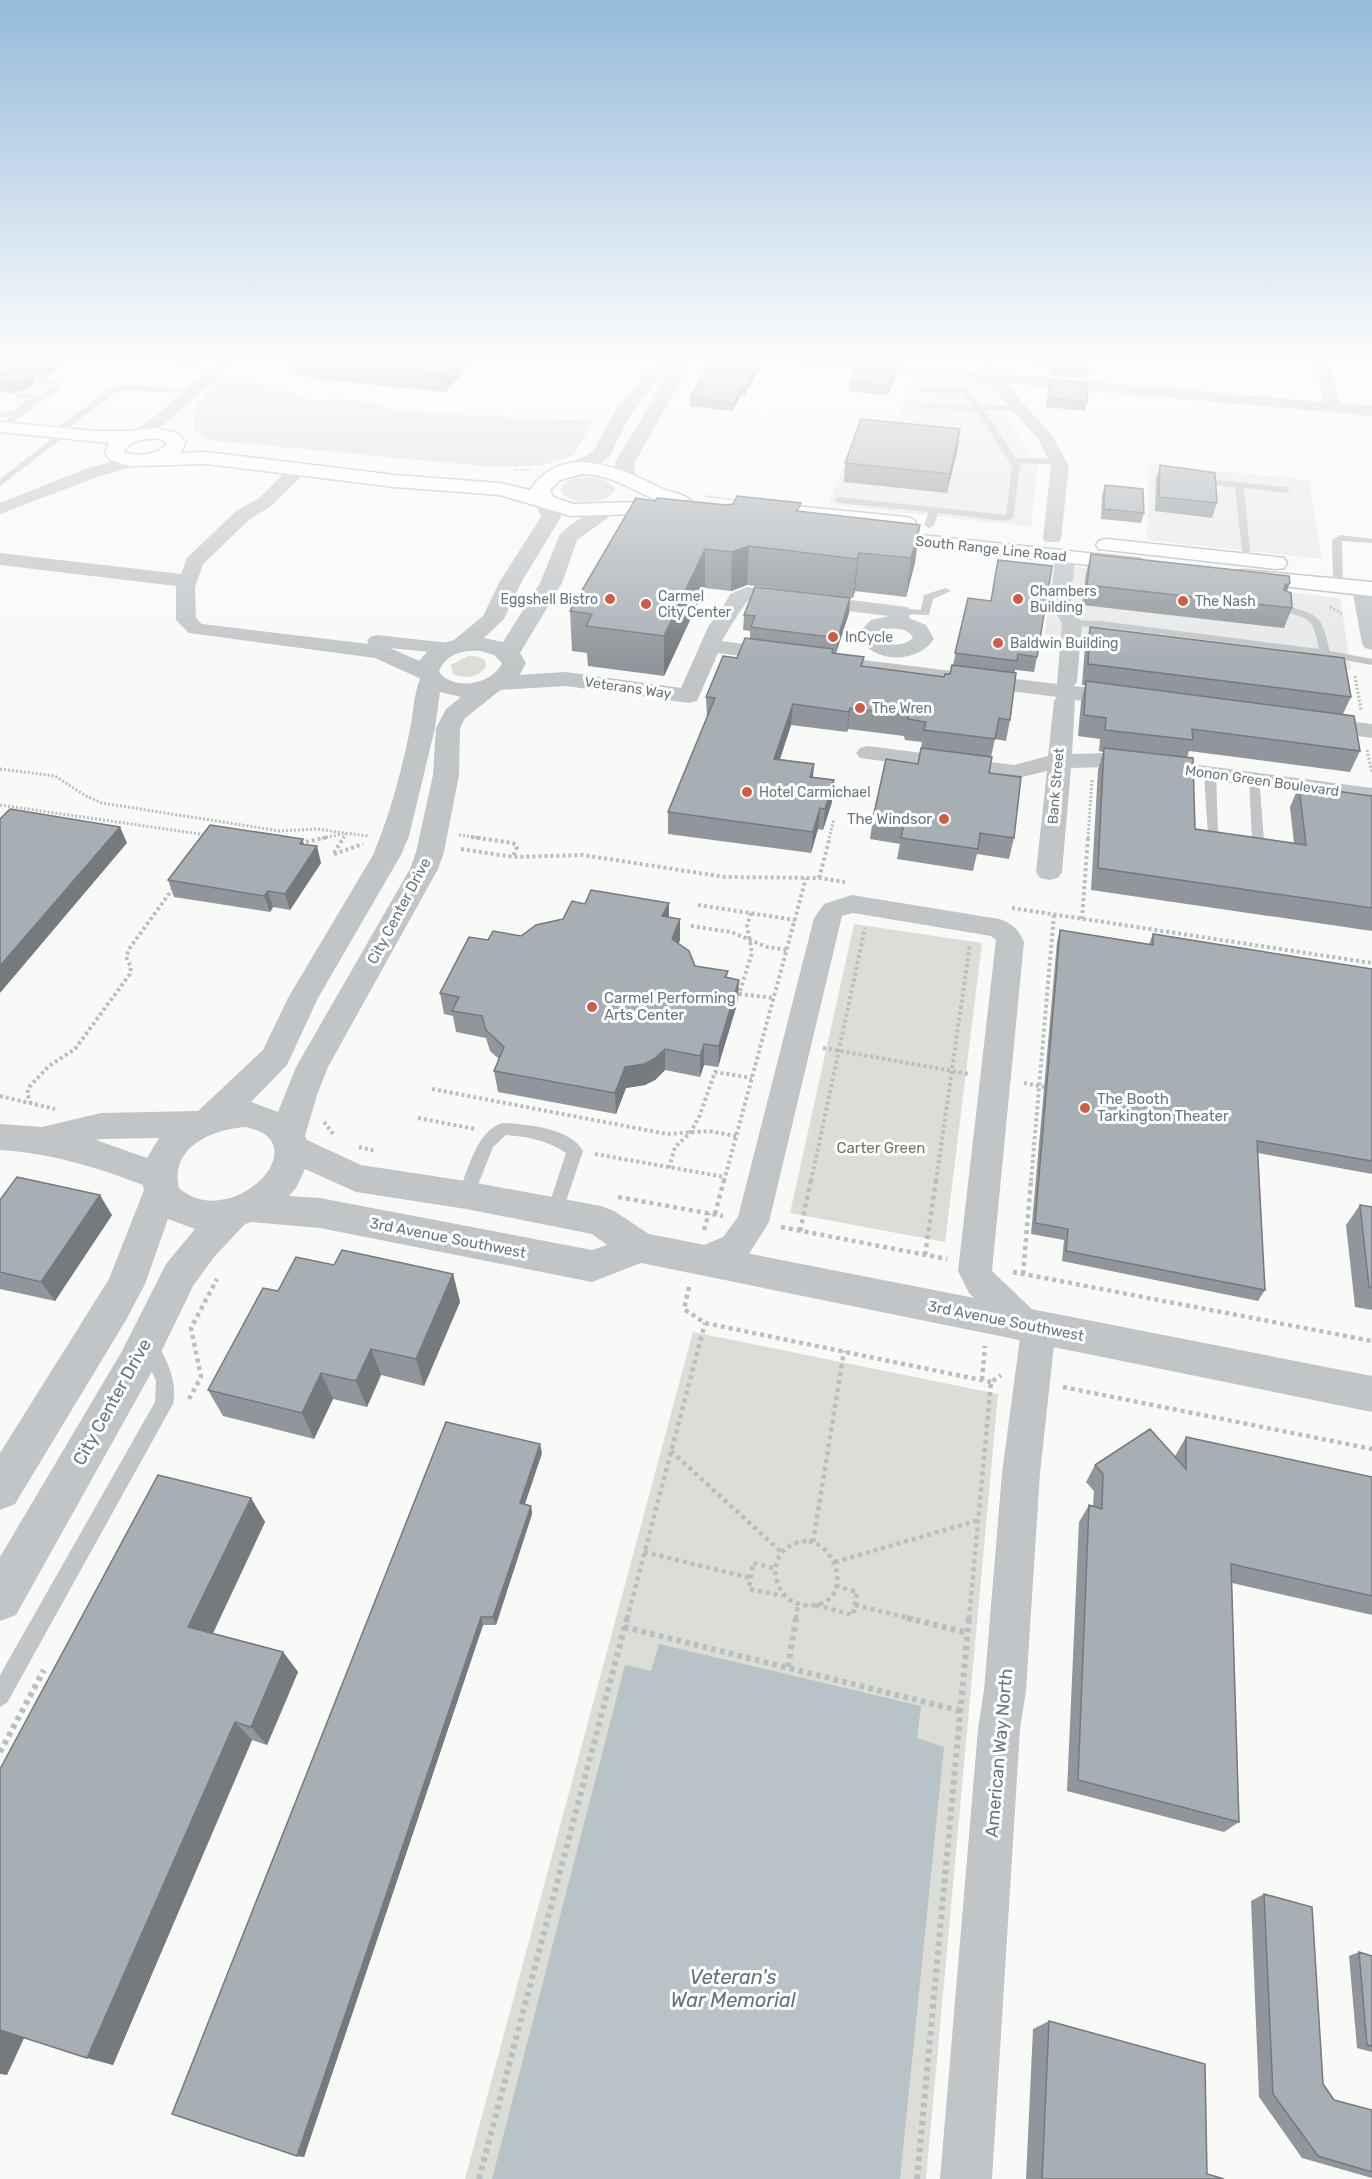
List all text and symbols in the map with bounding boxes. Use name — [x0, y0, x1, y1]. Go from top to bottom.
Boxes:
street label: South Range Line Road — [915, 533, 1067, 565]
place label: Chambers Building — [1030, 583, 1097, 616]
place label: Carmel City Center — [658, 588, 732, 621]
place label: Eggshell Bistro — [501, 591, 598, 608]
marker: Eggshell Bistro — [603, 592, 617, 606]
marker: Chambers Building — [1011, 592, 1025, 606]
place label: The Nash — [1195, 593, 1256, 610]
marker: The Nash — [1176, 594, 1190, 608]
marker: Carmel City Center — [639, 597, 653, 611]
place label: InCycle — [845, 629, 893, 646]
marker: InCycle — [826, 630, 840, 644]
place label: Baldwin Building — [1010, 635, 1118, 652]
marker: Baldwin Building — [991, 636, 1005, 650]
street label: Veterans Way — [583, 673, 673, 703]
place label: The Wren — [872, 700, 932, 717]
marker: The Wren — [853, 701, 867, 715]
street label: Bank Street — [1044, 747, 1068, 825]
street label: Monon Green Boulevard — [1184, 762, 1340, 800]
place label: Hotel Carmichael — [759, 784, 871, 801]
marker: Hotel Carmichael — [740, 785, 754, 799]
place label: The Windsor — [847, 810, 932, 828]
marker: The Windsor — [937, 812, 951, 826]
street label: City Center Drive — [363, 855, 435, 967]
place label: Carmel Performing Arts Center — [604, 989, 736, 1024]
marker: Carmel Performing Arts Center — [585, 1000, 599, 1014]
place label: The Booth Tarkington Theater — [1097, 1090, 1229, 1125]
marker: The Booth Tarkington Theater — [1078, 1101, 1092, 1115]
park label: Carter Green — [837, 1139, 925, 1157]
street label: 3rd Avenue Southwest — [368, 1214, 528, 1262]
street label: 3rd Avenue Southwest — [926, 1297, 1086, 1345]
street label: City Center Drive — [68, 1335, 156, 1469]
street label: American Way North — [981, 1668, 1017, 1838]
water label: Veteran's War Memorial — [670, 1965, 797, 2012]

